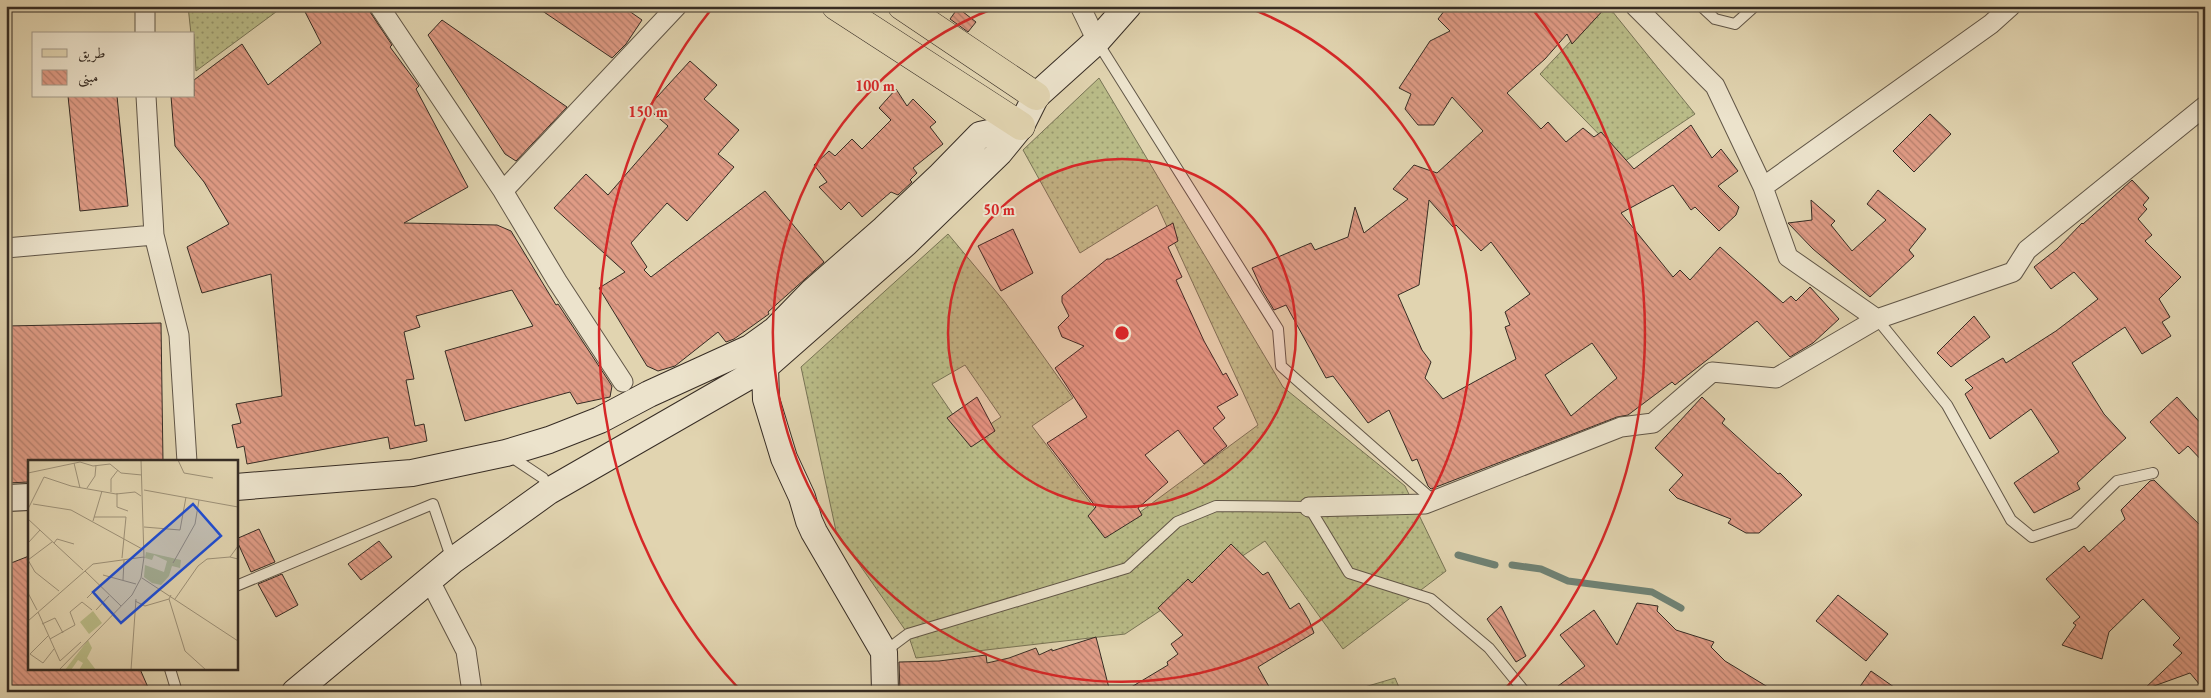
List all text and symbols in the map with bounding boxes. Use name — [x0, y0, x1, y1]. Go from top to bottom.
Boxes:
legend — [32, 32, 195, 98]
text: طريق — [78, 43, 105, 63]
text: مبنى — [78, 67, 98, 88]
text: 100 m — [855, 76, 895, 95]
text: 150 m — [628, 102, 668, 121]
text: 50 m — [983, 200, 1015, 219]
centre of rings — [1113, 324, 1131, 342]
inset map — [28, 460, 238, 670]

